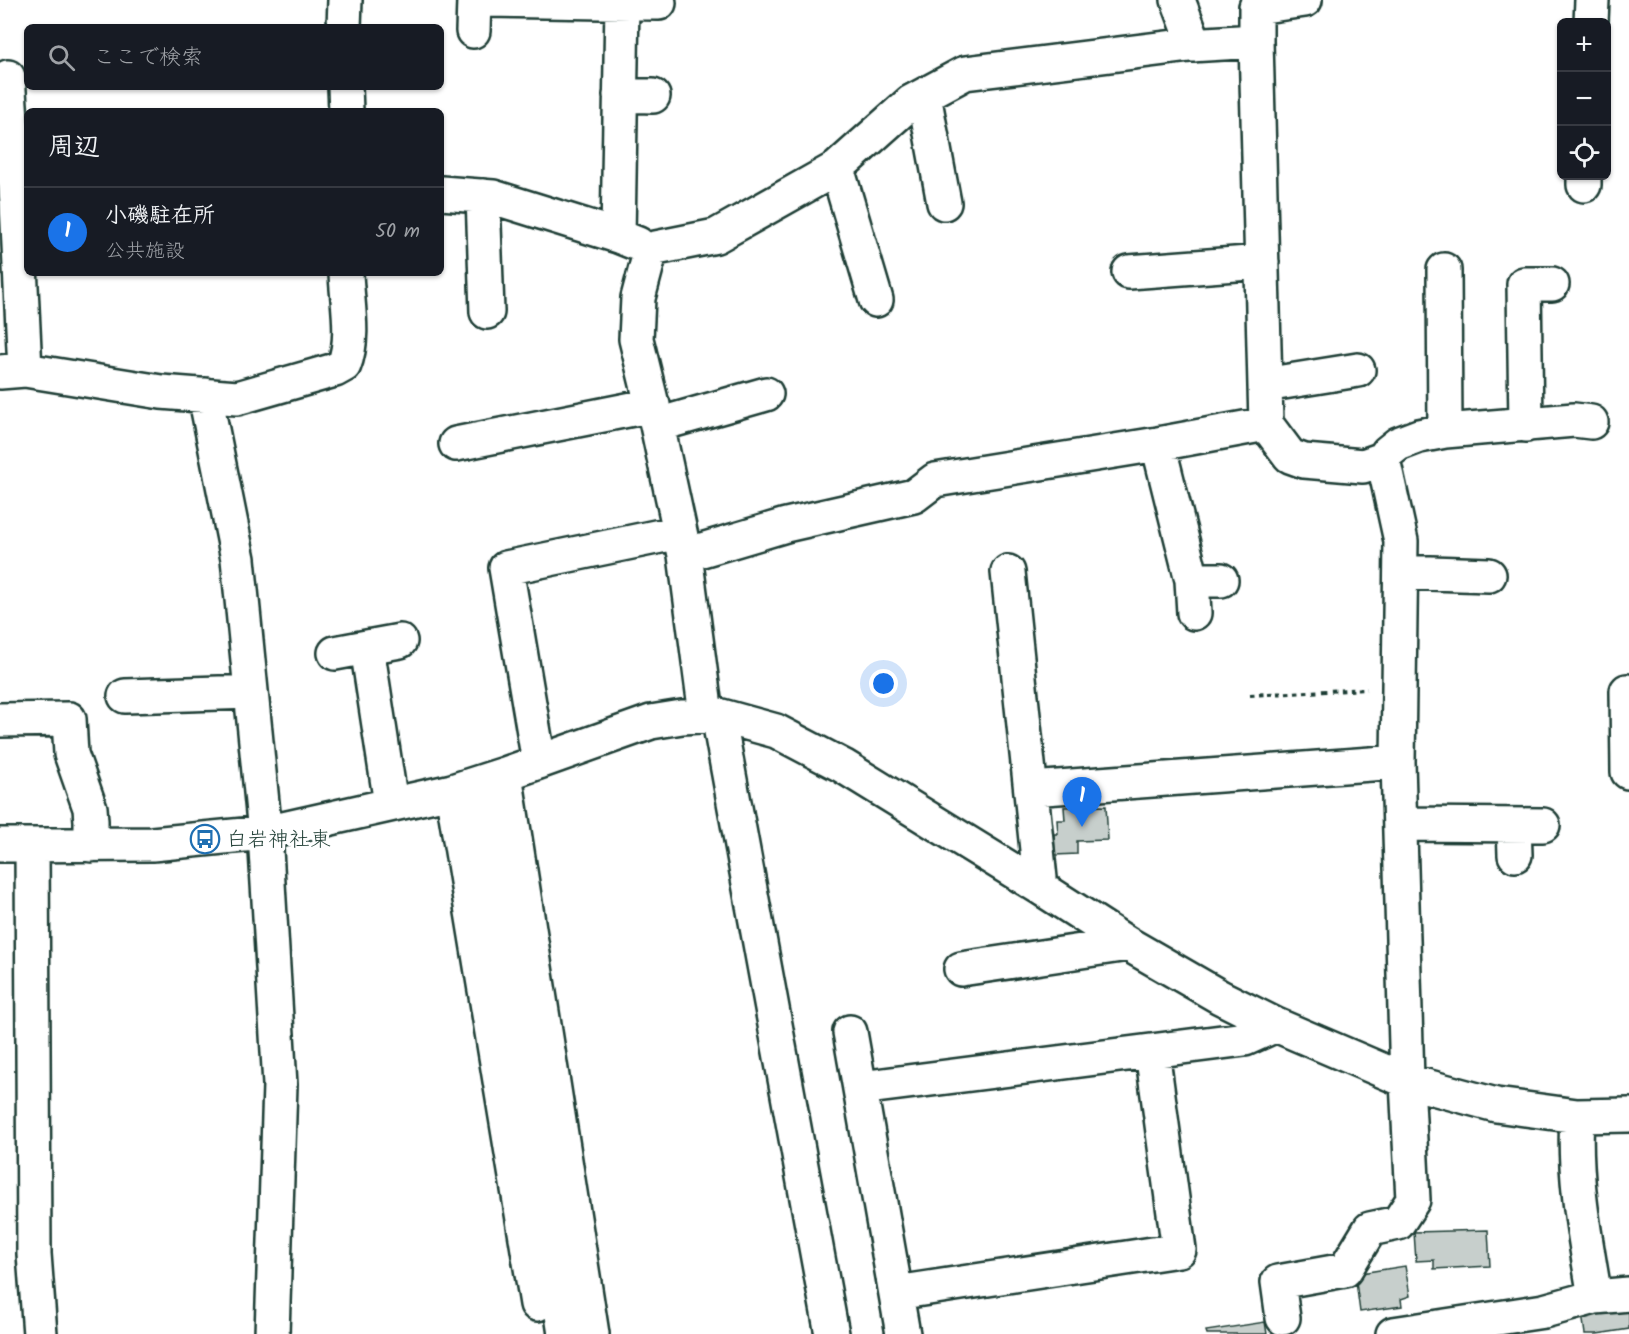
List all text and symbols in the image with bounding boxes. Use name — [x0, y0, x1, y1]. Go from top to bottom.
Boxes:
map controls — [1557, 18, 1611, 180]
button: + — [1557, 18, 1611, 72]
search box — [24, 24, 444, 90]
icon: search — [45, 41, 78, 74]
text: ここで検索 — [93, 41, 203, 76]
button: − — [1557, 72, 1611, 126]
button: locate — [1557, 126, 1611, 180]
text: 周辺 — [48, 127, 100, 169]
text: 小磯駐在所 — [105, 199, 215, 234]
text: 1 — [64, 216, 71, 248]
text: 50 m — [375, 216, 420, 248]
text: 公共施設 — [105, 236, 185, 268]
your location — [869, 669, 898, 698]
pin: 1 — [1062, 778, 1102, 827]
bus stop icon: 白岩神社東 — [189, 823, 221, 855]
place label: 白岩神社東 — [226, 824, 331, 857]

